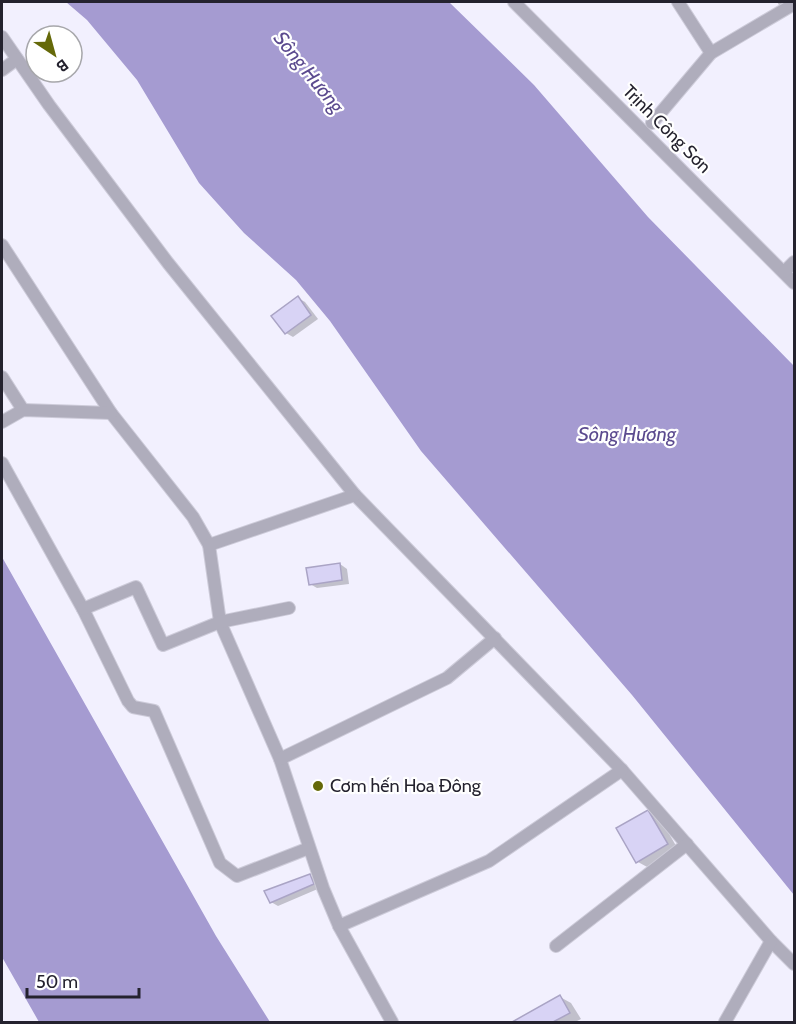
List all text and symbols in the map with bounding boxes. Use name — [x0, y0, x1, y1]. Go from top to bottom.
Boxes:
north arrow — [24, 24, 84, 84]
water label: Sông Hương — [269, 26, 350, 118]
text: B — [53, 55, 72, 76]
street label: Trịnh Công Sơn — [618, 80, 716, 178]
water label: Sông Hương — [578, 422, 677, 446]
place label: Cơm hến Hoa Đông — [330, 775, 482, 797]
marker: Cơm hến Hoa Đông — [311, 779, 325, 793]
scale bar — [27, 961, 140, 999]
text: 50 m — [36, 971, 78, 993]

